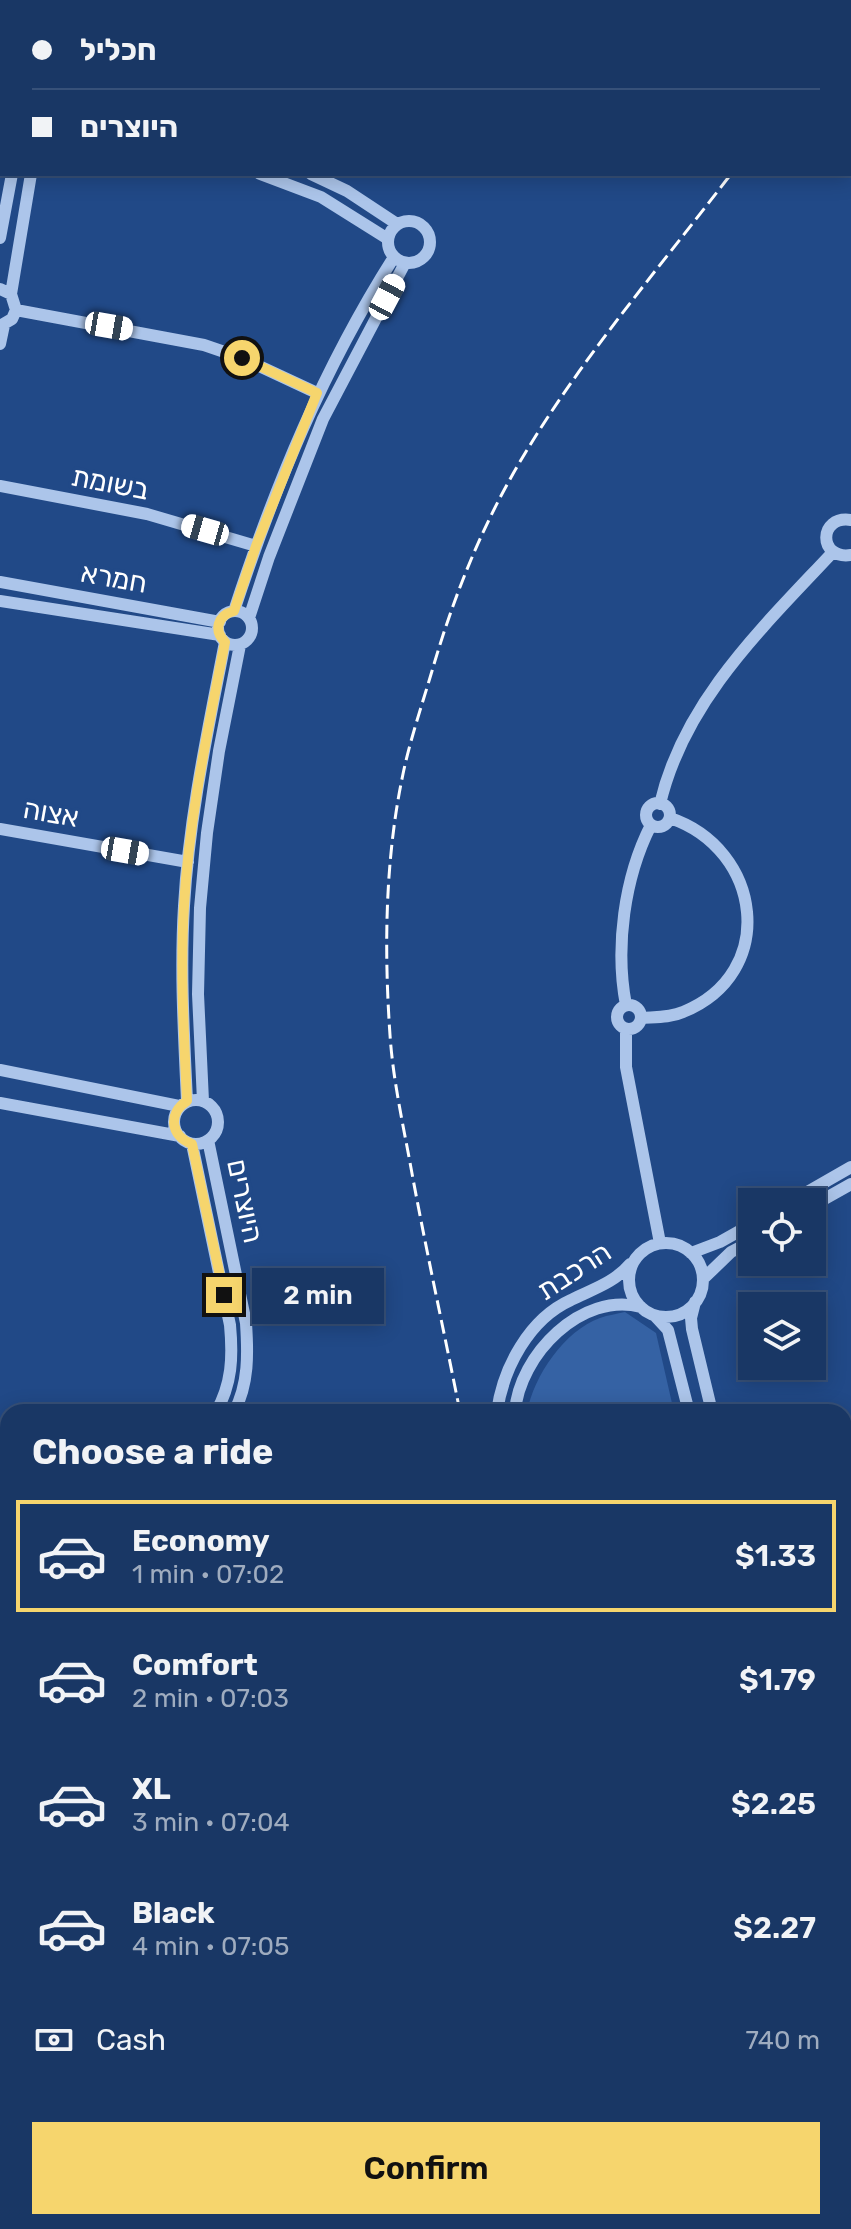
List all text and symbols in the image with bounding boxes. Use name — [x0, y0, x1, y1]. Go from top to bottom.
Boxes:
text: חכליל — [80, 32, 156, 68]
text: היוצרים — [80, 109, 178, 145]
car — [365, 270, 409, 324]
car — [83, 310, 135, 342]
route start — [224, 340, 260, 376]
street label: בשומת — [69, 459, 151, 507]
car — [179, 512, 231, 548]
street label: חמרא — [78, 556, 150, 600]
street label: אצוה — [21, 792, 81, 834]
car — [99, 835, 151, 867]
street label: היוצרים — [220, 1156, 270, 1246]
map controls — [738, 1188, 826, 1380]
button: locate — [738, 1188, 826, 1276]
street label: הרכבת — [531, 1235, 617, 1307]
callout: 2 min — [252, 1267, 384, 1323]
route end — [206, 1277, 242, 1313]
text: 2 min — [283, 1280, 353, 1311]
button: layers — [738, 1292, 826, 1380]
text: Choose a ride — [32, 1430, 273, 1473]
icon: car — [36, 1520, 108, 1592]
text: Economy — [132, 1523, 270, 1559]
text: $1.33 — [735, 1538, 816, 1574]
text: 1 min · 07:02 — [132, 1559, 284, 1590]
icon: car — [36, 1644, 108, 1716]
text: Comfort — [132, 1647, 258, 1683]
text: $1.79 — [739, 1662, 816, 1698]
text: 2 min · 07:03 — [132, 1683, 289, 1714]
icon: car — [36, 1768, 108, 1840]
text: XL — [132, 1771, 171, 1807]
text: $2.25 — [731, 1786, 816, 1822]
text: 3 min · 07:04 — [132, 1807, 290, 1838]
icon: car — [36, 1892, 108, 1964]
text: Black — [132, 1895, 215, 1931]
text: $2.27 — [733, 1910, 816, 1946]
text: 4 min · 07:05 — [132, 1931, 289, 1962]
icon: cash — [32, 2018, 76, 2062]
text: Cash — [96, 2022, 166, 2058]
text: 740 m — [745, 2025, 820, 2056]
button: Confirm — [32, 2122, 820, 2214]

